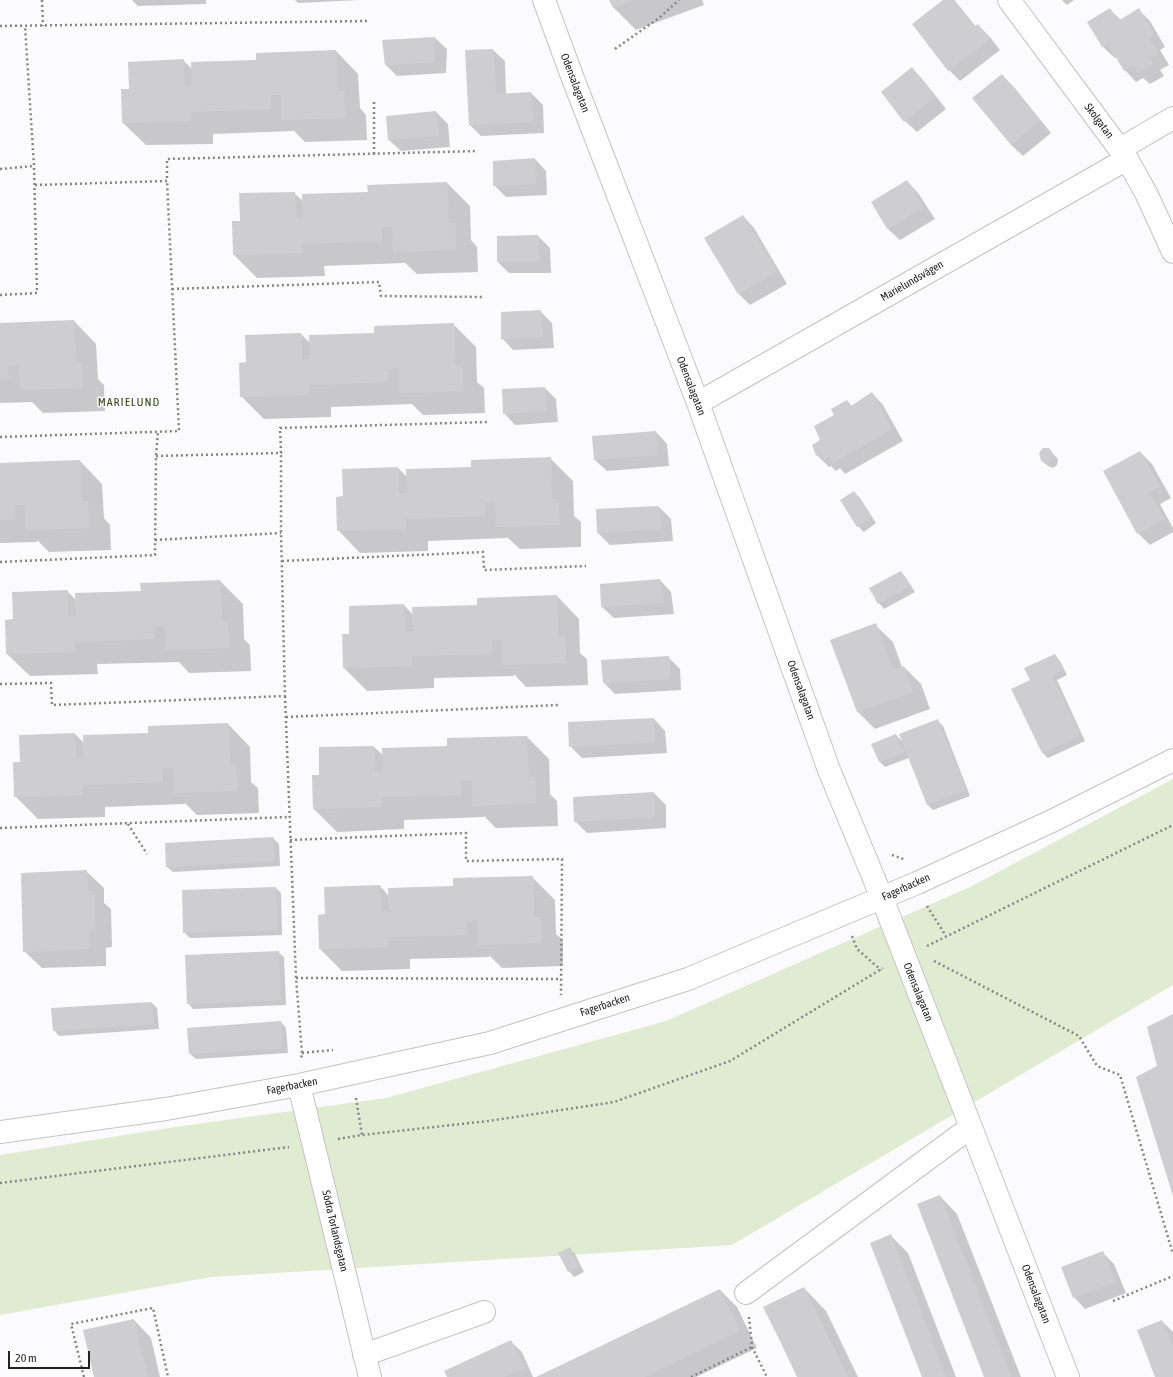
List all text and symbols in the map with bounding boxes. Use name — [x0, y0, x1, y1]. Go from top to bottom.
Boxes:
street label: Odensalagatan — [558, 52, 592, 114]
street label: Skolgatan — [1082, 101, 1116, 141]
street label: Marielundsvägen — [878, 258, 946, 304]
street label: Odensalagatan — [674, 355, 708, 417]
district label: MARIELUND — [98, 395, 160, 409]
street label: Odensalagatan — [784, 659, 818, 721]
street label: Fagerbacken — [880, 871, 932, 903]
street label: Odensalagatan — [900, 961, 936, 1023]
street label: Fagerbacken — [579, 991, 631, 1019]
street label: Fagerbacken — [266, 1075, 318, 1097]
street label: Södra Torlandsgatan — [319, 1189, 351, 1273]
street label: Odensalagatan — [1019, 1263, 1053, 1325]
scale bar — [10, 1343, 92, 1369]
text: 20 m — [15, 1351, 37, 1365]

